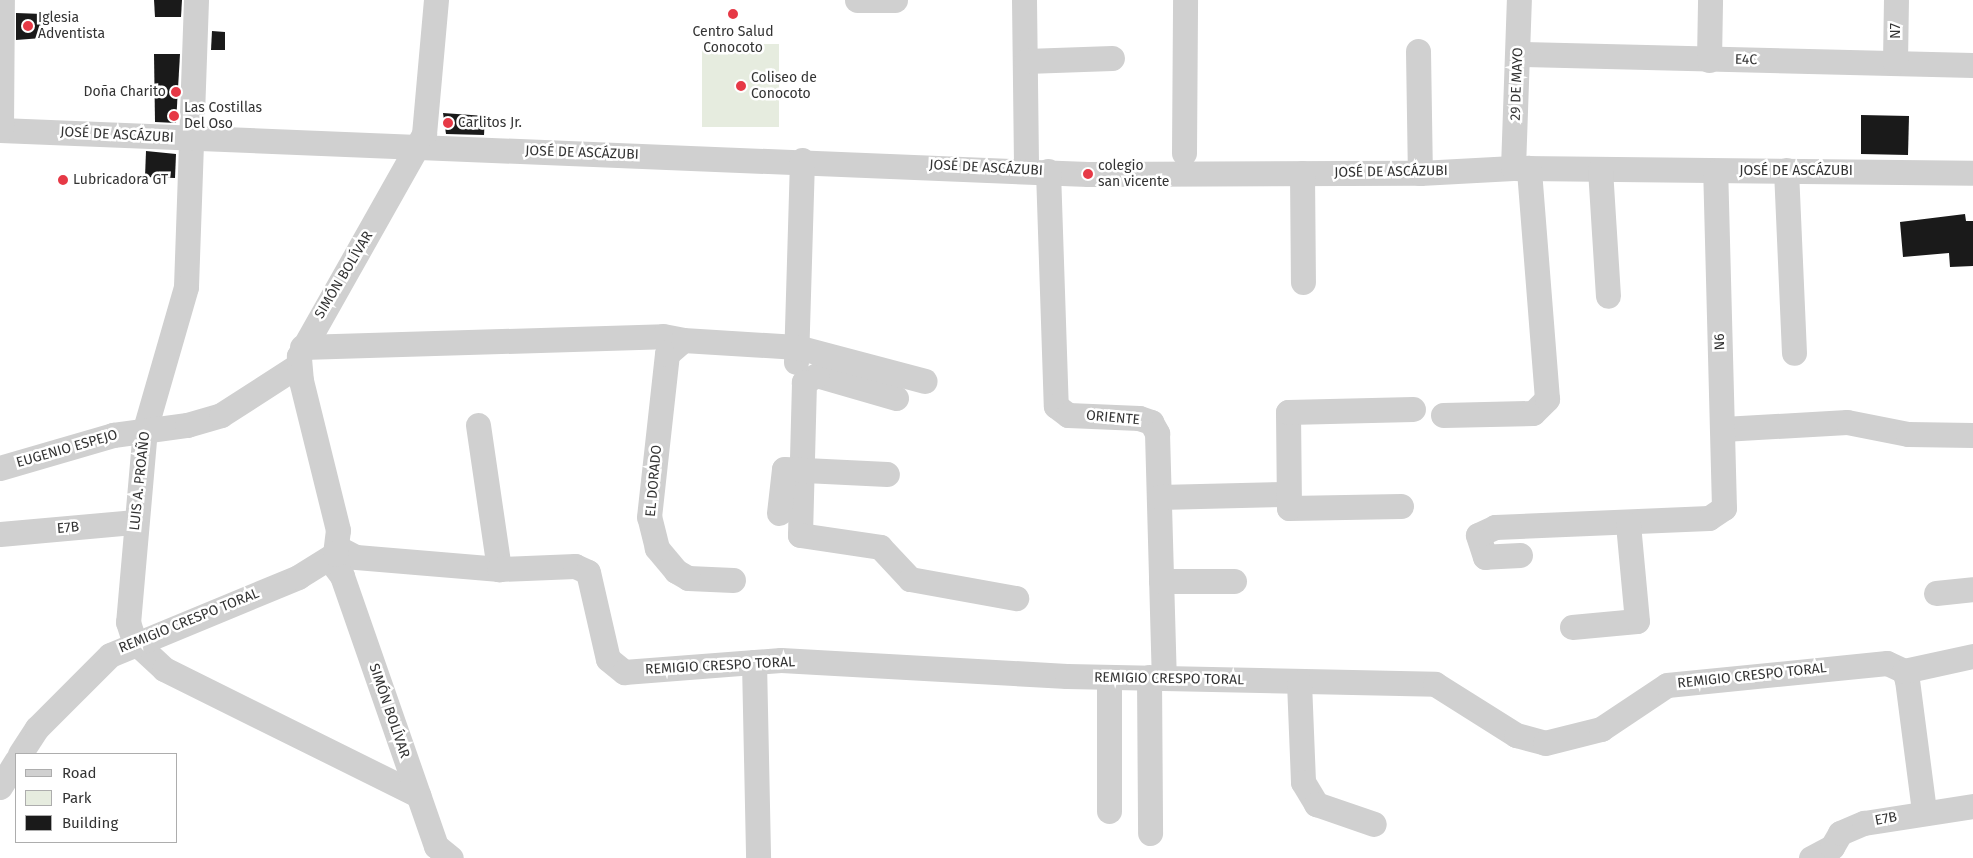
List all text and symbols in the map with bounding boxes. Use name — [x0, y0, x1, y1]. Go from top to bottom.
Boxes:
marker: Centro Salud Conocoto — [726, 7, 740, 21]
place label: Iglesia Adventista — [38, 10, 105, 42]
marker: Iglesia Adventista — [22, 20, 34, 32]
street label: N7 — [1888, 23, 1904, 39]
place label: Centro Salud Conocoto — [692, 24, 774, 56]
street label: 29 DE MAYO — [1507, 47, 1527, 121]
street label: E4C — [1735, 51, 1757, 69]
place label: Coliseo de Conocoto — [751, 70, 817, 102]
marker: Coliseo de Conocoto — [735, 80, 747, 92]
place label: Doña Charito — [83, 84, 166, 100]
marker: Doña Charito — [170, 86, 182, 98]
place label: Las Costillas Del Oso — [184, 100, 262, 132]
marker: Las Costillas Del Oso — [168, 110, 180, 122]
place label: Carlitos Jr. — [458, 115, 522, 131]
marker: Carlitos Jr. — [442, 117, 454, 129]
street label: JOSÉ DE ASCÁZUBI — [60, 124, 174, 146]
street label: JOSÉ DE ASCÁZUBI — [525, 143, 639, 163]
street label: JOSÉ DE ASCÁZUBI — [929, 157, 1043, 179]
place label: colegio san vicente — [1098, 158, 1169, 190]
street label: JOSÉ DE ASCÁZUBI — [1334, 163, 1448, 181]
street label: JOSÉ DE ASCÁZUBI — [1739, 163, 1853, 179]
marker: colegio san vicente — [1082, 168, 1094, 180]
place label: Lubricadora GT — [73, 172, 168, 188]
marker: Lubricadora GT — [57, 174, 69, 186]
street label: SIMÓN BOLÍVAR — [311, 228, 377, 322]
street label: N6 — [1711, 333, 1729, 351]
street label: ORIENTE — [1085, 407, 1141, 429]
street label: EUGENIO ESPEJO — [14, 427, 120, 471]
street label: LUIS A. PROAÑO — [126, 430, 154, 532]
street label: EL DORADO — [642, 444, 666, 518]
street label: E7B — [56, 519, 80, 537]
street label: REMIGIO CRESPO TORAL — [116, 585, 262, 657]
street label: REMIGIO CRESPO TORAL — [645, 654, 795, 678]
street label: REMIGIO CRESPO TORAL — [1677, 660, 1827, 692]
street label: SIMÓN BOLÍVAR — [365, 662, 413, 760]
street label: REMIGIO CRESPO TORAL — [1094, 669, 1244, 689]
legend — [15, 753, 178, 843]
text: Road — [62, 764, 97, 782]
text: Park — [62, 789, 92, 807]
street label: E7B — [1873, 809, 1899, 829]
text: Building — [62, 814, 118, 832]

